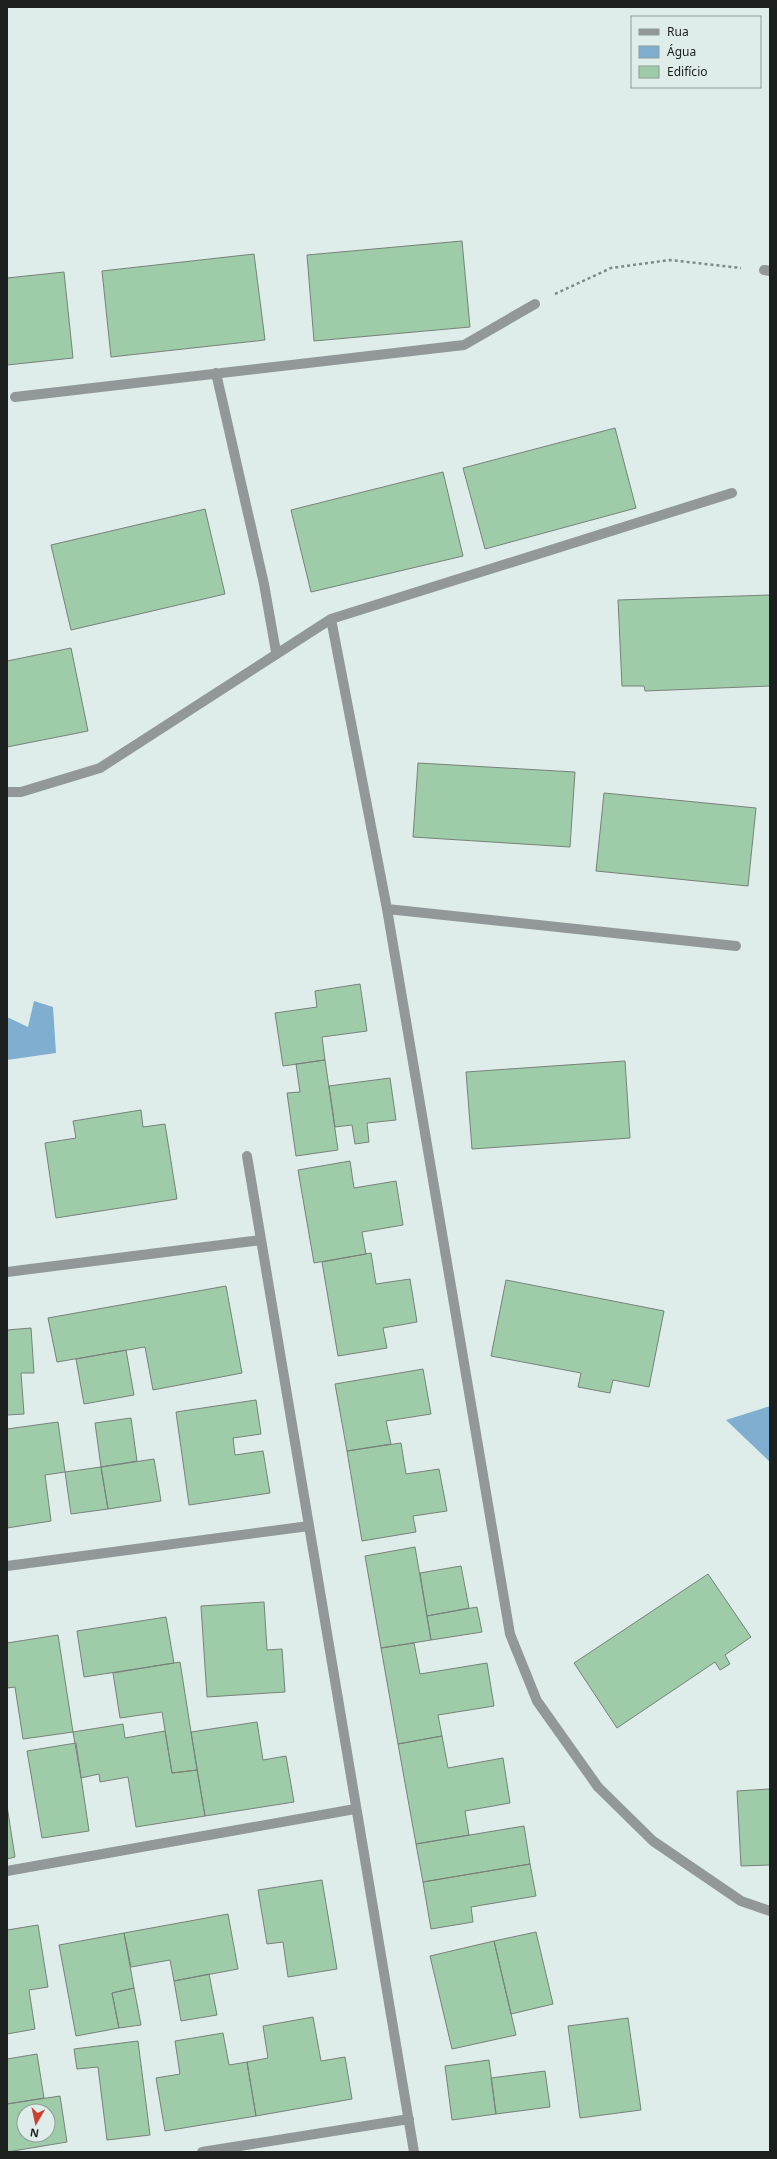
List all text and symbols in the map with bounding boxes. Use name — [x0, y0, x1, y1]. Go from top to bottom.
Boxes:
legend — [631, 16, 761, 88]
text: Rua — [667, 23, 689, 40]
text: Água — [667, 43, 696, 60]
text: Edifício — [667, 63, 708, 80]
north arrow — [16, 2103, 56, 2143]
text: N — [29, 2125, 40, 2141]

